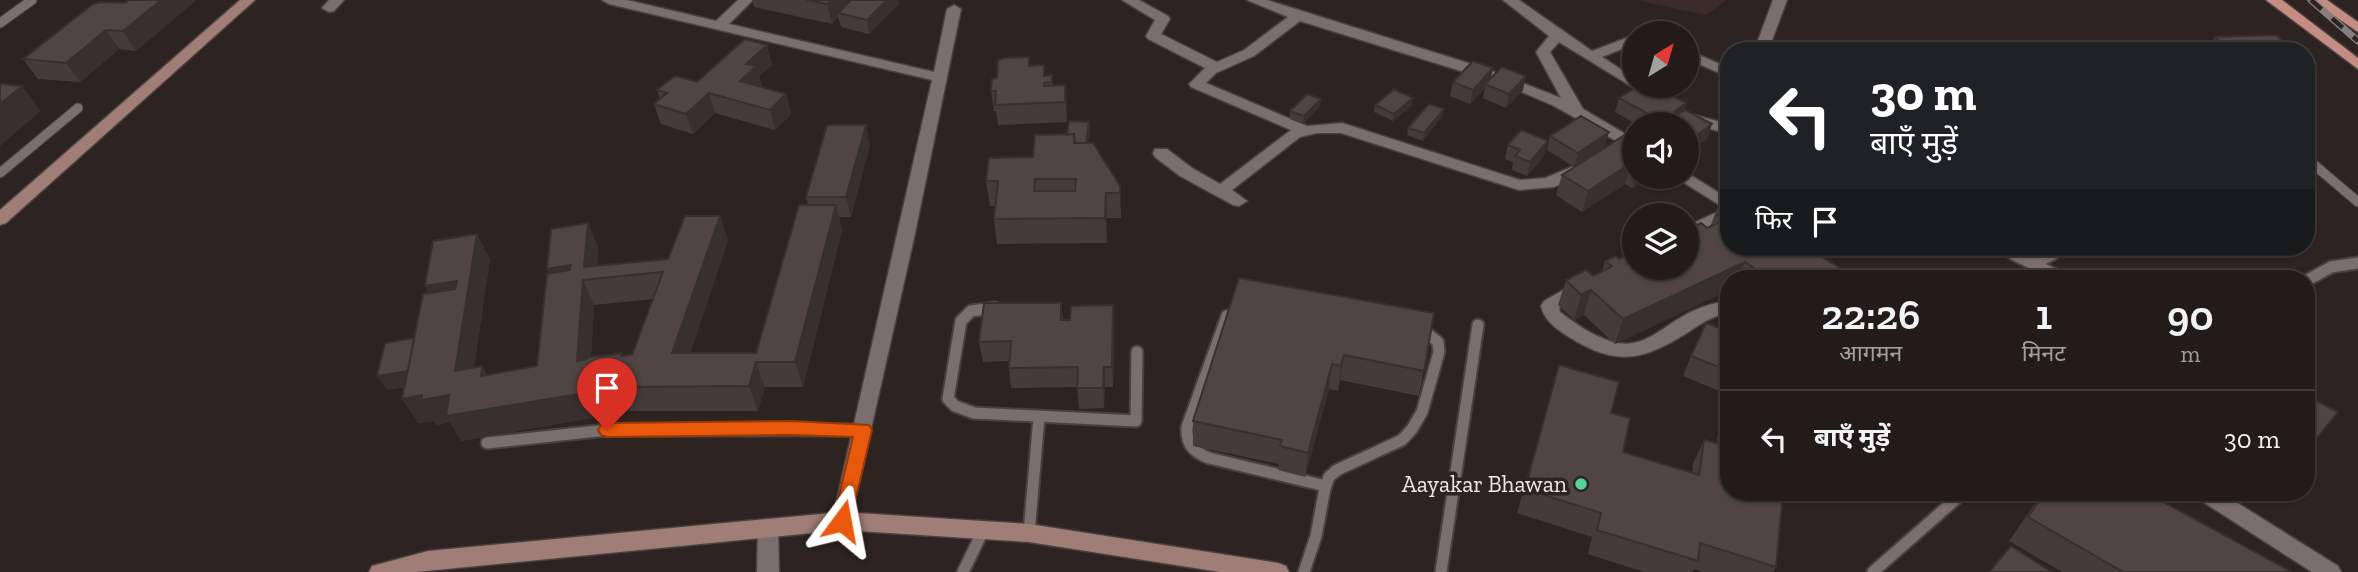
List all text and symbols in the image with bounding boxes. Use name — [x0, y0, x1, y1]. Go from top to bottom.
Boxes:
north arrow — [1622, 21, 1699, 98]
map controls — [1622, 21, 1699, 280]
text: 30 m — [1870, 64, 1976, 123]
icon: left — [1755, 70, 1846, 161]
button: sound — [1622, 112, 1699, 189]
text: बाएँ मुड़ें — [1870, 124, 1958, 162]
button: layers — [1622, 203, 1699, 280]
icon: arrive — [1806, 203, 1844, 241]
text: फिर — [1755, 204, 1792, 236]
text: 22:26 — [1821, 289, 1920, 340]
text: 1 — [2035, 289, 2052, 340]
text: 90 — [2167, 290, 2214, 341]
text: आगमन — [1839, 339, 1902, 367]
text: मिनट — [2022, 339, 2066, 367]
text: m — [2180, 340, 2200, 368]
pin — [577, 358, 637, 430]
icon: arrive — [588, 369, 626, 407]
icon: left — [1755, 420, 1793, 458]
text: बाएँ मुड़ें — [1814, 421, 1890, 453]
text: 30 m — [2224, 423, 2280, 455]
place label: Aayakar Bhawan — [1402, 470, 1567, 498]
marker: Aayakar Bhawan — [1573, 476, 1589, 492]
position arrow — [805, 484, 879, 558]

